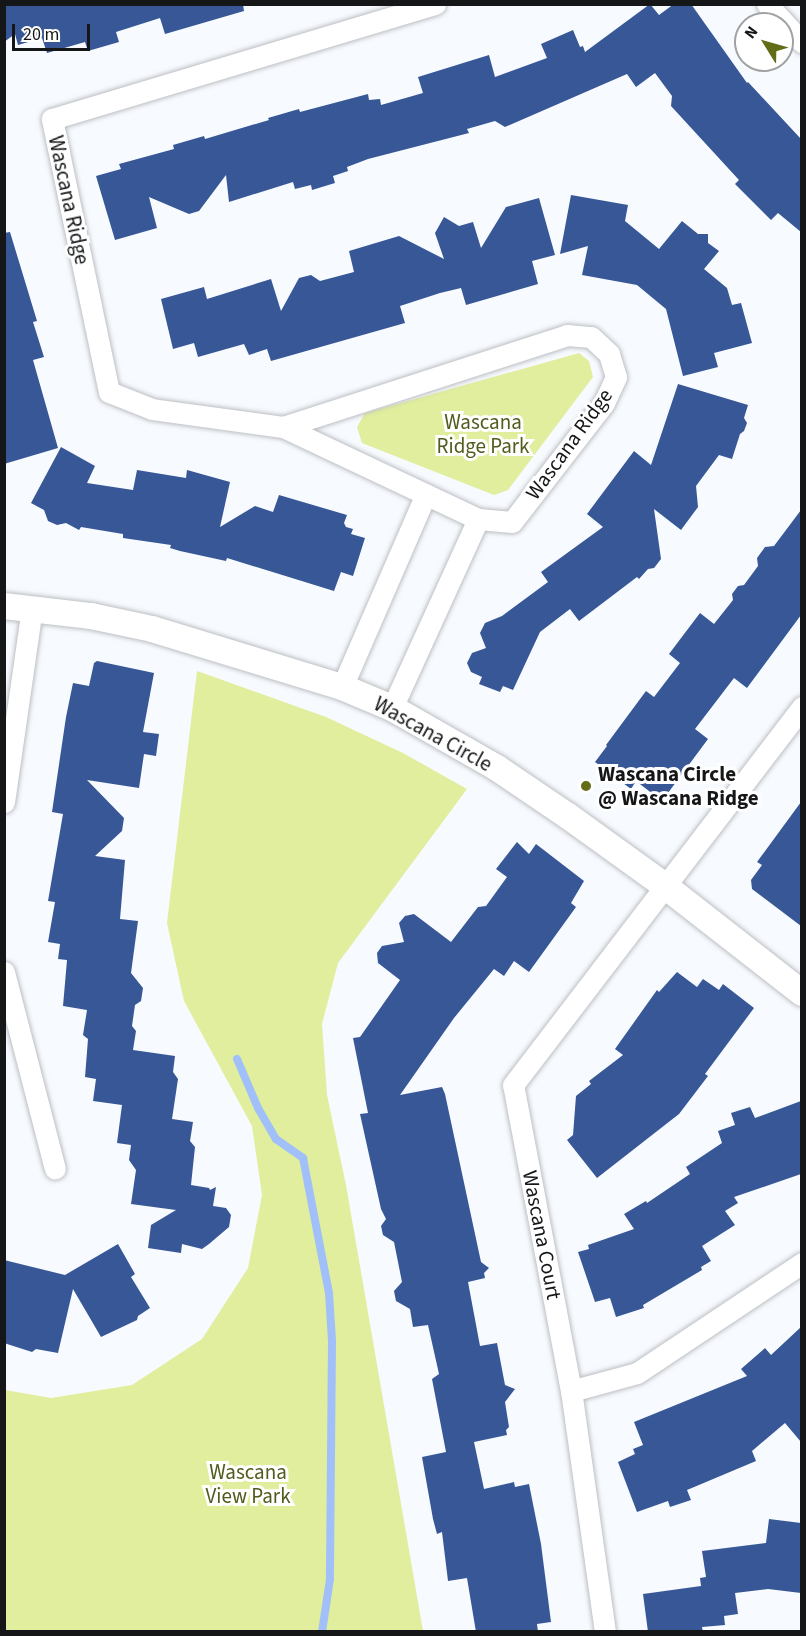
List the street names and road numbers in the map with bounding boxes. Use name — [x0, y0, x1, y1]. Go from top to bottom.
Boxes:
street label: Wascana Ridge — [43, 133, 95, 267]
street label: Wascana Ridge — [520, 384, 618, 504]
street label: Wascana Circle — [369, 691, 497, 777]
street label: Wascana Court — [517, 1168, 567, 1302]

